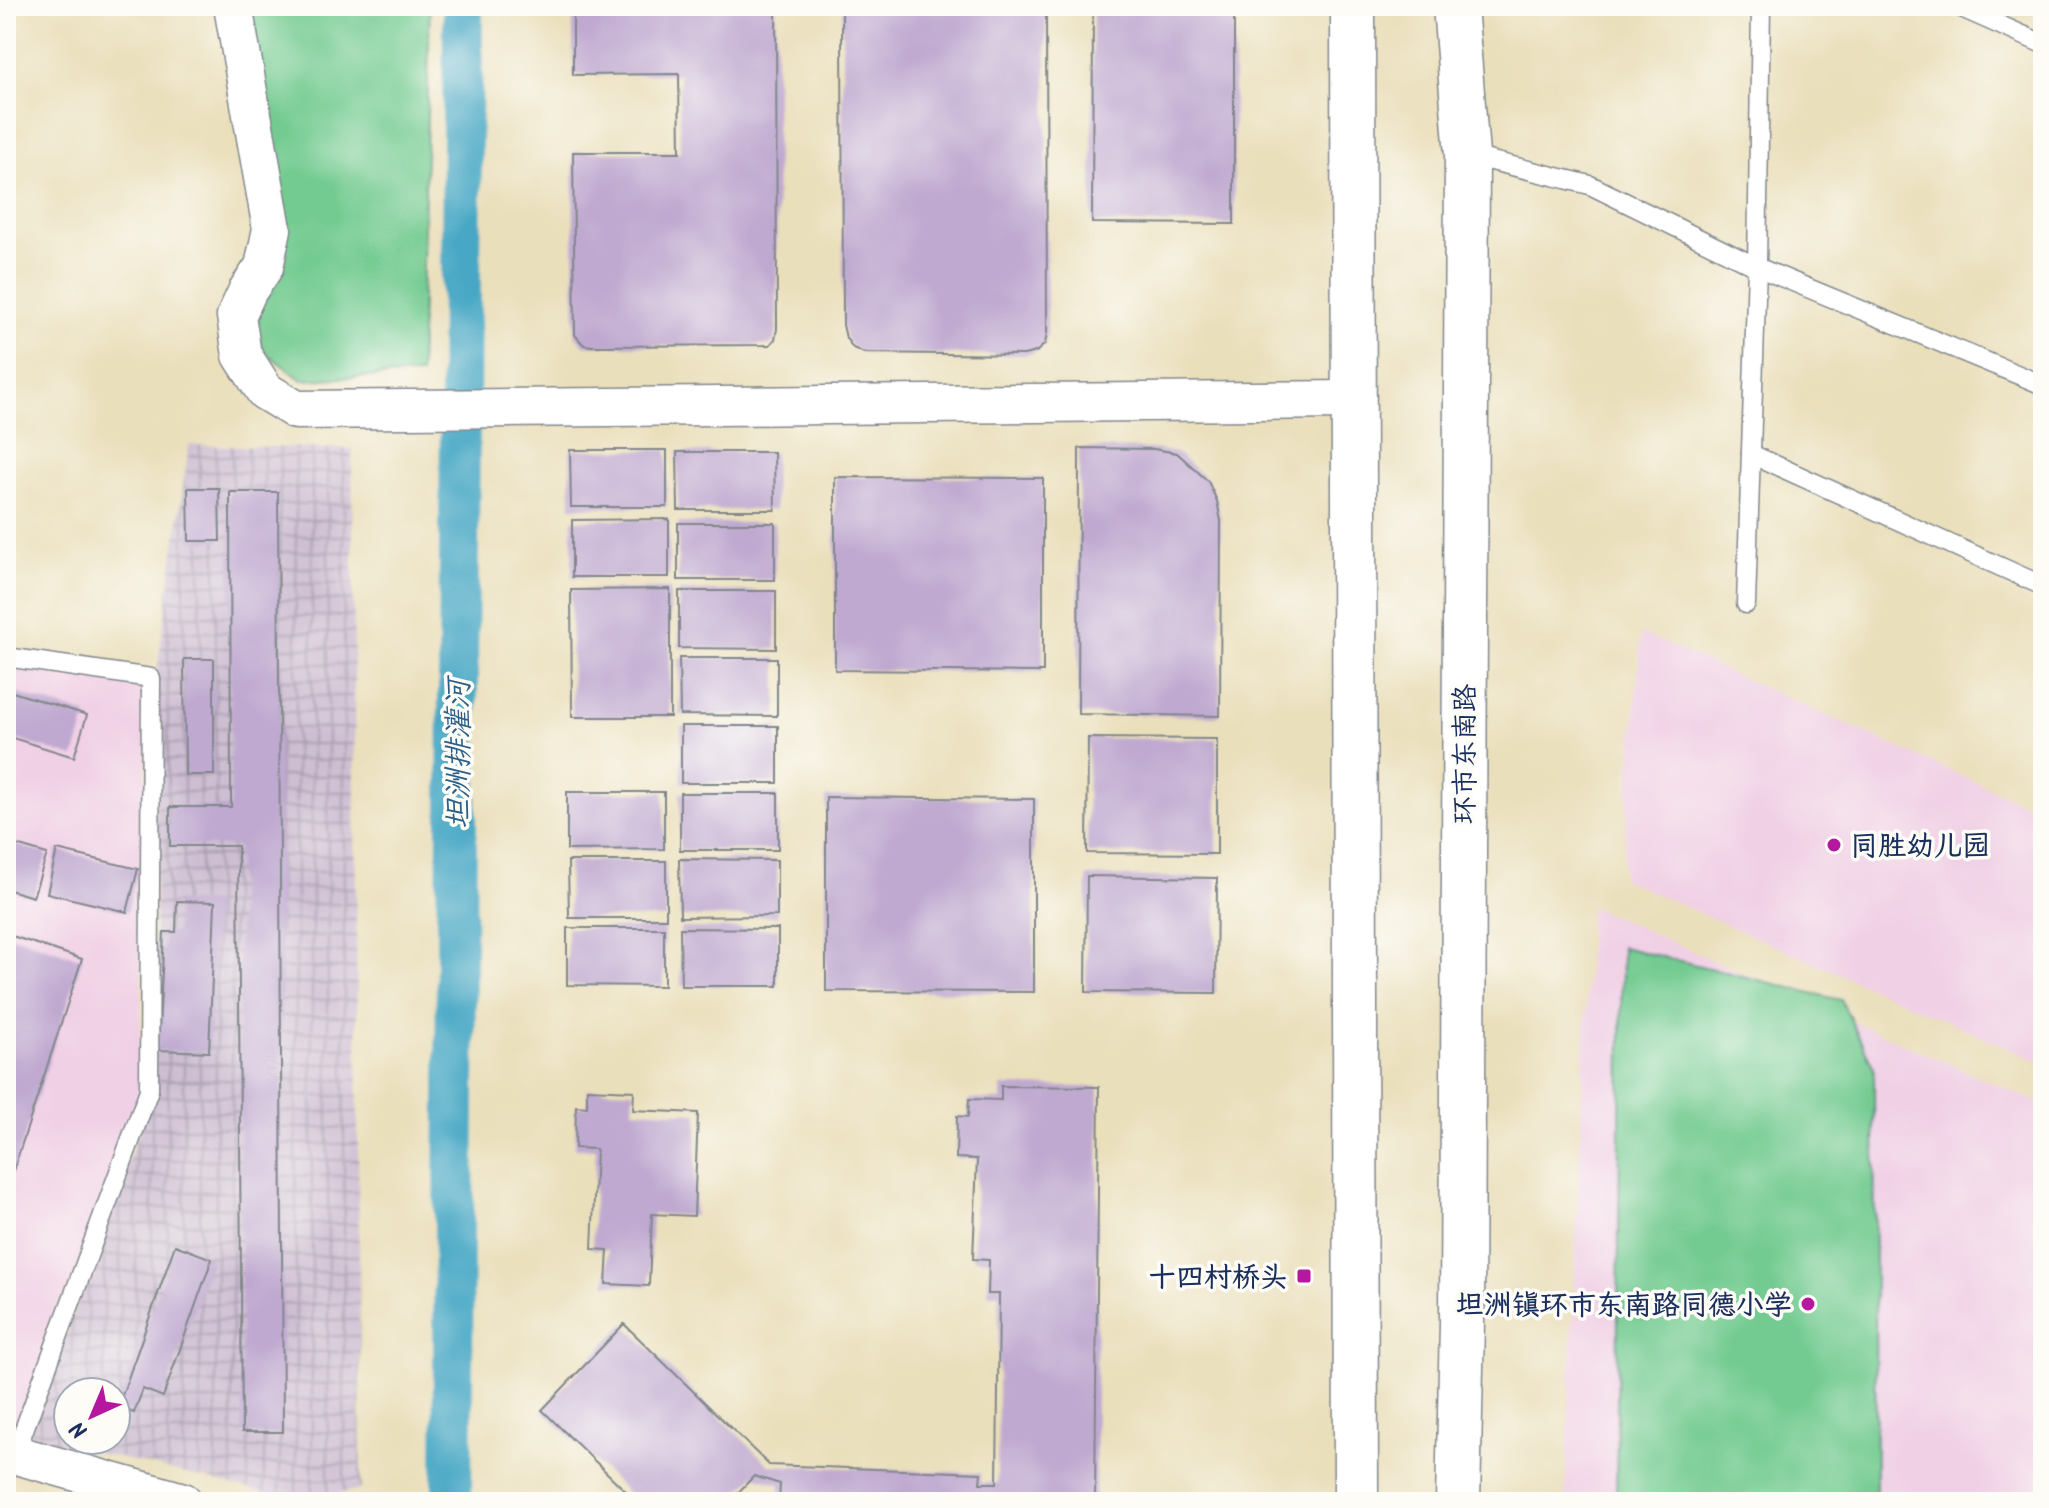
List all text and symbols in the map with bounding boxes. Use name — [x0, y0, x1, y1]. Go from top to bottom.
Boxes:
water label: 坦洲排灌河 — [436, 674, 484, 829]
street label: 环市东南路 — [1444, 684, 1489, 824]
place label: 同胜幼儿园 — [1850, 825, 1990, 870]
marker: 同胜幼儿园 — [1825, 836, 1843, 854]
place label: 十四村桥头 — [1148, 1256, 1288, 1301]
marker: 十四村桥头 — [1295, 1267, 1313, 1285]
place label: 坦洲镇环市东南路同德小学 — [1456, 1284, 1792, 1329]
marker: 坦洲镇环市东南路同德小学 — [1799, 1295, 1817, 1313]
north arrow — [52, 1376, 132, 1456]
text: N — [63, 1411, 97, 1446]

